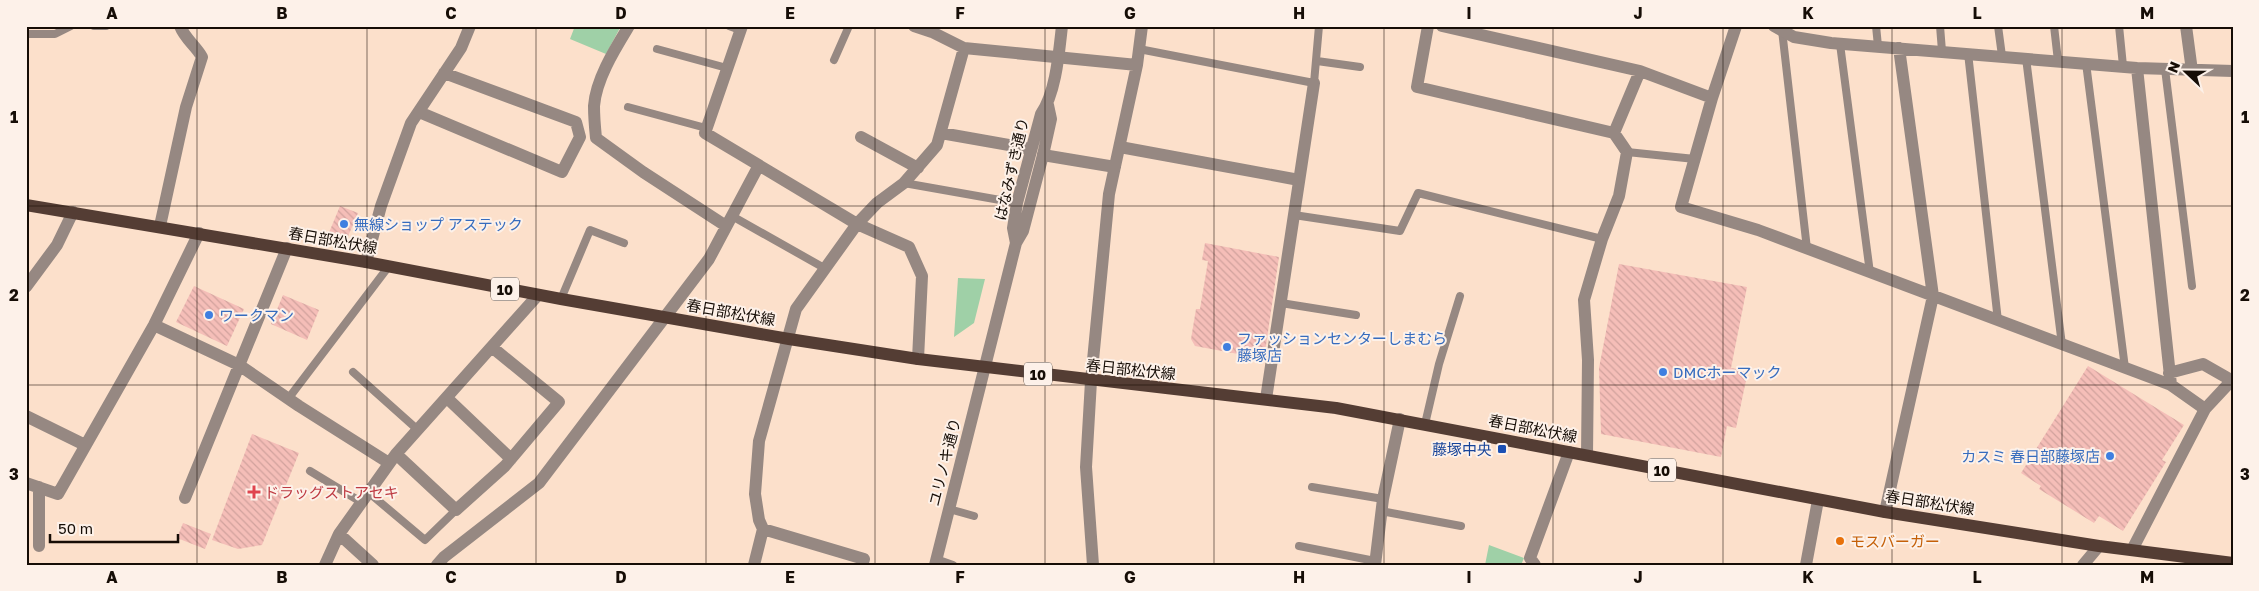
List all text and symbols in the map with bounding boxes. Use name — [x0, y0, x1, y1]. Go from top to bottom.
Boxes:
text: A — [106, 3, 118, 23]
text: B — [276, 3, 288, 23]
text: C — [445, 3, 457, 23]
text: D — [615, 3, 627, 23]
text: E — [785, 3, 795, 23]
text: F — [955, 3, 965, 23]
text: G — [1124, 3, 1136, 23]
text: H — [1293, 3, 1305, 23]
text: I — [1466, 3, 1472, 23]
text: J — [1633, 3, 1643, 23]
text: K — [1802, 3, 1814, 23]
text: L — [1972, 3, 1982, 23]
text: M — [2140, 3, 2154, 23]
north arrow — [2162, 48, 2212, 98]
text: N — [2164, 59, 2183, 75]
text: 1 — [10, 107, 18, 127]
text: 1 — [2241, 107, 2249, 127]
street label: はなみずき通り — [990, 116, 1032, 222]
place label: 無線ショップ アステック — [354, 215, 523, 233]
marker: 無線ショップ アステック — [338, 218, 350, 230]
street label: 春日部松伏線 — [287, 223, 379, 257]
road number: 10 — [491, 278, 519, 300]
text: 2 — [9, 285, 19, 305]
text: 2 — [2240, 285, 2250, 305]
street label: 春日部松伏線 — [685, 295, 777, 329]
place label: ワークマン — [219, 306, 294, 324]
marker: ワークマン — [203, 309, 215, 321]
place label: ファッションセンターしまむら 藤塚店 — [1237, 329, 1447, 364]
marker: ファッションセンターしまむら 藤塚店 — [1221, 341, 1233, 353]
street label: 春日部松伏線 — [1085, 355, 1177, 383]
road number: 10 — [1024, 362, 1052, 386]
place label: DMCホーマック — [1673, 363, 1782, 381]
marker: DMCホーマック — [1657, 366, 1669, 378]
street label: 春日部松伏線 — [1487, 411, 1579, 445]
street label: ユリノキ通り — [924, 416, 964, 508]
place label: 藤塚中央 — [1432, 440, 1492, 458]
marker: 藤塚中央 — [1496, 443, 1508, 455]
place label: カスミ 春日部藤塚店 — [1961, 447, 2100, 465]
marker: カスミ 春日部藤塚店 — [2104, 450, 2116, 462]
road number: 10 — [1648, 458, 1676, 482]
text: 3 — [9, 464, 19, 484]
text: 3 — [2240, 464, 2250, 484]
place label: ドラッグストアセキ — [264, 483, 399, 501]
marker: ドラッグストアセキ — [248, 486, 260, 498]
street label: 春日部松伏線 — [1884, 486, 1976, 518]
scale bar — [50, 511, 178, 543]
text: 50 m — [58, 519, 93, 537]
place label: モスバーガー — [1850, 532, 1940, 550]
marker: モスバーガー — [1834, 535, 1846, 547]
text: A — [106, 567, 118, 587]
text: B — [276, 567, 288, 587]
text: C — [445, 567, 457, 587]
text: D — [615, 567, 627, 587]
text: E — [785, 567, 795, 587]
text: F — [955, 567, 965, 587]
text: G — [1124, 567, 1136, 587]
text: H — [1293, 567, 1305, 587]
text: I — [1466, 567, 1472, 587]
text: J — [1633, 567, 1643, 587]
text: K — [1802, 567, 1814, 587]
text: L — [1972, 567, 1982, 587]
text: M — [2140, 567, 2154, 587]

